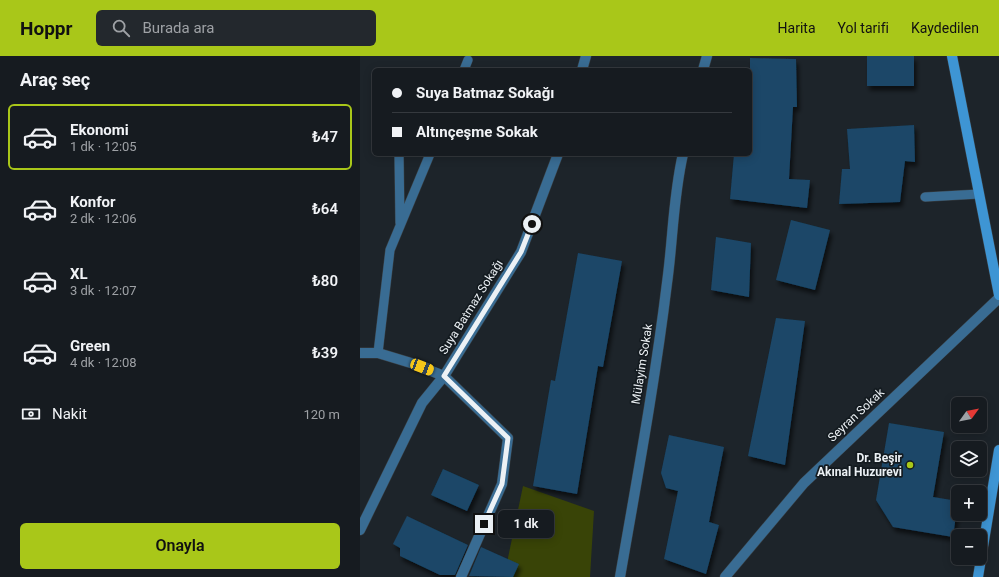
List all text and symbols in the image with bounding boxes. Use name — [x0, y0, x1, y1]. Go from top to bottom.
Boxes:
search box — [96, 10, 376, 46]
text: Hoppr — [20, 17, 72, 40]
icon: search — [110, 17, 132, 39]
text: Burada ara — [142, 19, 215, 37]
text: Harita — [778, 20, 816, 36]
text: Yol tarifi — [838, 20, 889, 36]
text: Kaydedilen — [911, 20, 979, 36]
text: Araç seç — [20, 69, 90, 90]
text: Suya Batmaz Sokağı — [416, 84, 554, 102]
icon: car — [22, 119, 58, 155]
text: Ekonomi — [70, 121, 129, 139]
text: Altınçeşme Sokak — [416, 123, 538, 141]
text: ₺47 — [312, 128, 338, 146]
text: 1 dk · 12:05 — [70, 139, 137, 154]
icon: car — [22, 191, 58, 227]
text: Konfor — [70, 193, 116, 211]
text: ₺64 — [312, 200, 338, 218]
text: 2 dk · 12:06 — [70, 211, 137, 226]
route start — [523, 215, 541, 233]
street label: Suya Batmaz Sokağı — [436, 257, 506, 357]
icon: car — [22, 263, 58, 299]
text: XL — [70, 265, 88, 283]
text: ₺80 — [312, 272, 338, 290]
text: 3 dk · 12:07 — [70, 283, 137, 298]
street label: Mülayim Sokak — [629, 322, 655, 405]
icon: car — [22, 335, 58, 371]
text: Green — [70, 337, 110, 355]
text: ₺39 — [312, 344, 338, 362]
text: 4 dk · 12:08 — [70, 355, 137, 370]
car — [409, 357, 435, 377]
street label: Seyran Sokak — [825, 385, 888, 445]
north arrow — [951, 397, 987, 433]
map controls — [951, 397, 987, 565]
icon: cash — [20, 403, 42, 425]
text: Nakit — [52, 405, 87, 423]
text: 120 m — [303, 407, 340, 422]
button: layers — [951, 441, 987, 477]
place label: Dr. Beşir Akınal Huzurevi — [817, 451, 903, 479]
marker: Dr. Beşir Akınal Huzurevi — [905, 460, 915, 470]
button: + — [951, 485, 987, 521]
callout: 1 dk — [498, 510, 554, 538]
route end — [475, 515, 493, 533]
text: 1 dk — [514, 516, 538, 531]
button: Onayla — [20, 523, 340, 569]
button: − — [951, 529, 987, 565]

